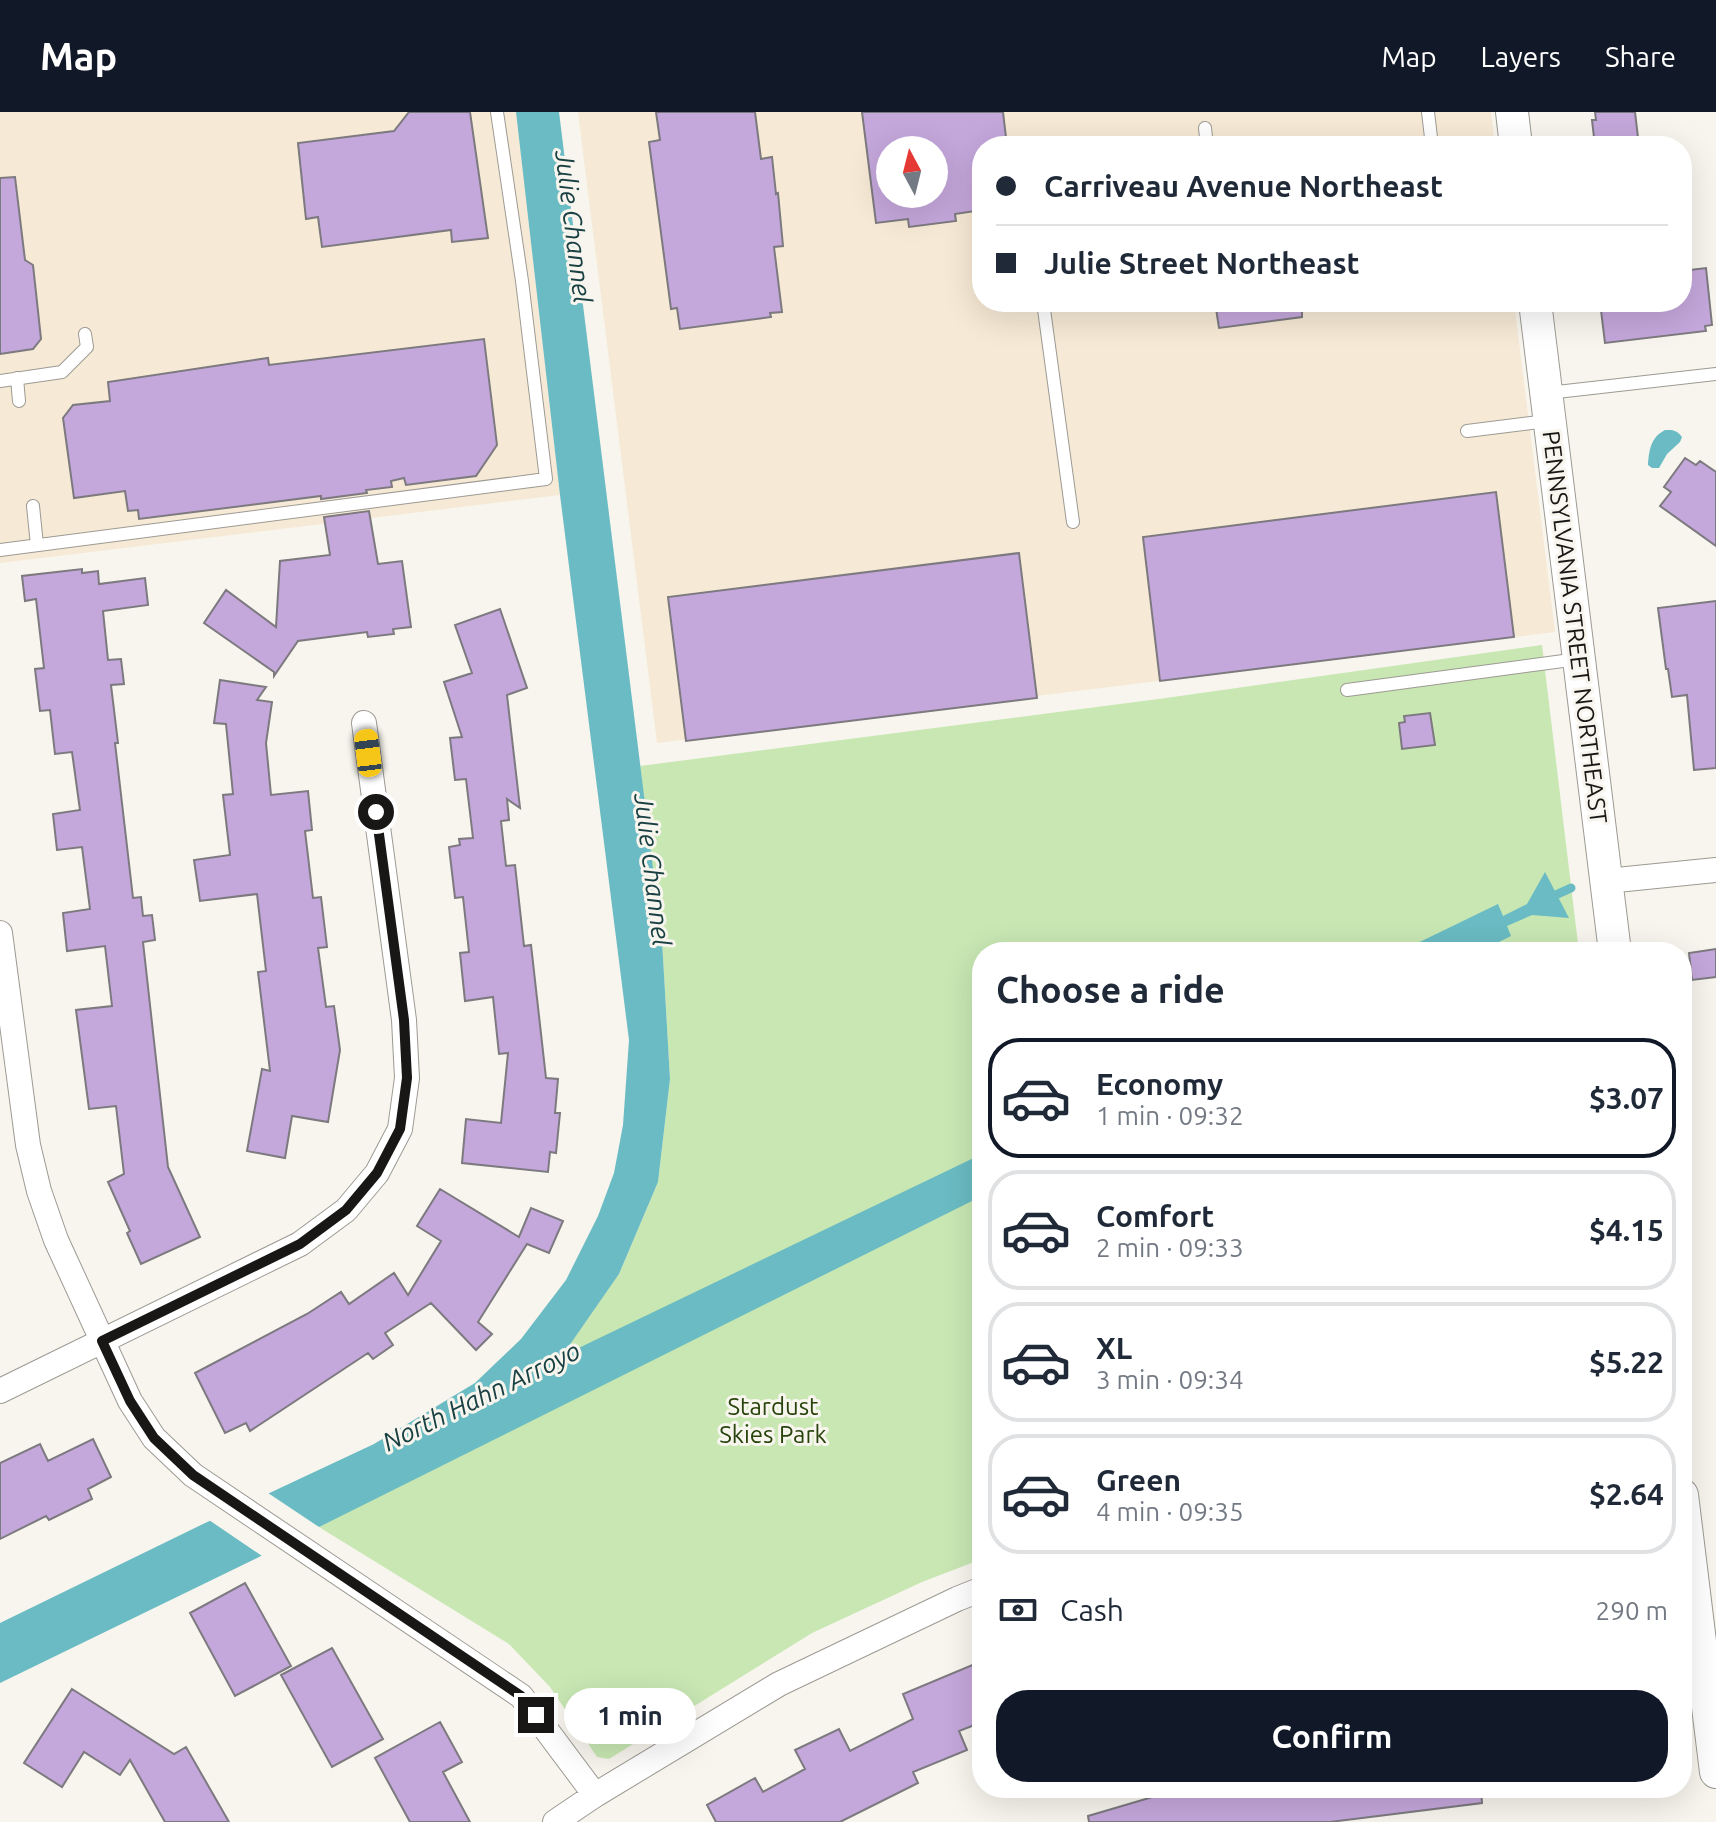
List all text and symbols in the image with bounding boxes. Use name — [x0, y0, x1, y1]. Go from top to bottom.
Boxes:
text: Map — [40, 35, 117, 77]
text: Map — [1381, 41, 1437, 72]
text: Layers — [1481, 41, 1561, 72]
text: Share — [1605, 41, 1676, 72]
north arrow — [876, 136, 948, 208]
map controls — [876, 136, 948, 208]
water label: Julie Channel — [550, 147, 598, 305]
text: Carriveau Avenue Northeast — [1044, 169, 1443, 203]
text: Julie Street Northeast — [1044, 246, 1360, 280]
street label: PENNSYLVANIA STREET NORTHEAST — [1537, 429, 1613, 825]
car — [353, 728, 383, 778]
water label: Julie Channel — [629, 790, 677, 948]
route start — [358, 794, 394, 830]
text: Choose a ride — [996, 969, 1225, 1010]
icon: car — [1000, 1062, 1072, 1134]
text: Economy — [1096, 1067, 1223, 1101]
text: $3.07 — [1589, 1081, 1664, 1115]
text: 1 min · 09:32 — [1096, 1101, 1244, 1130]
icon: car — [1000, 1194, 1072, 1266]
text: Comfort — [1096, 1199, 1214, 1233]
text: $4.15 — [1589, 1213, 1664, 1247]
text: 2 min · 09:33 — [1096, 1233, 1244, 1262]
icon: car — [1000, 1326, 1072, 1398]
text: XL — [1096, 1331, 1132, 1365]
water label: North Hahn Arroyo — [378, 1336, 584, 1456]
text: $5.22 — [1589, 1345, 1664, 1379]
text: 3 min · 09:34 — [1096, 1365, 1244, 1394]
park label: Stardust Skies Park — [719, 1393, 827, 1448]
icon: car — [1000, 1458, 1072, 1530]
text: Green — [1096, 1463, 1181, 1497]
text: $2.64 — [1589, 1477, 1664, 1511]
text: 4 min · 09:35 — [1096, 1497, 1244, 1526]
icon: cash — [996, 1588, 1040, 1632]
text: Cash — [1060, 1593, 1124, 1627]
text: 290 m — [1596, 1596, 1668, 1625]
callout: 1 min — [564, 1687, 696, 1743]
button: Confirm — [996, 1690, 1668, 1782]
route end — [518, 1697, 554, 1733]
text: 1 min — [597, 1701, 663, 1730]

